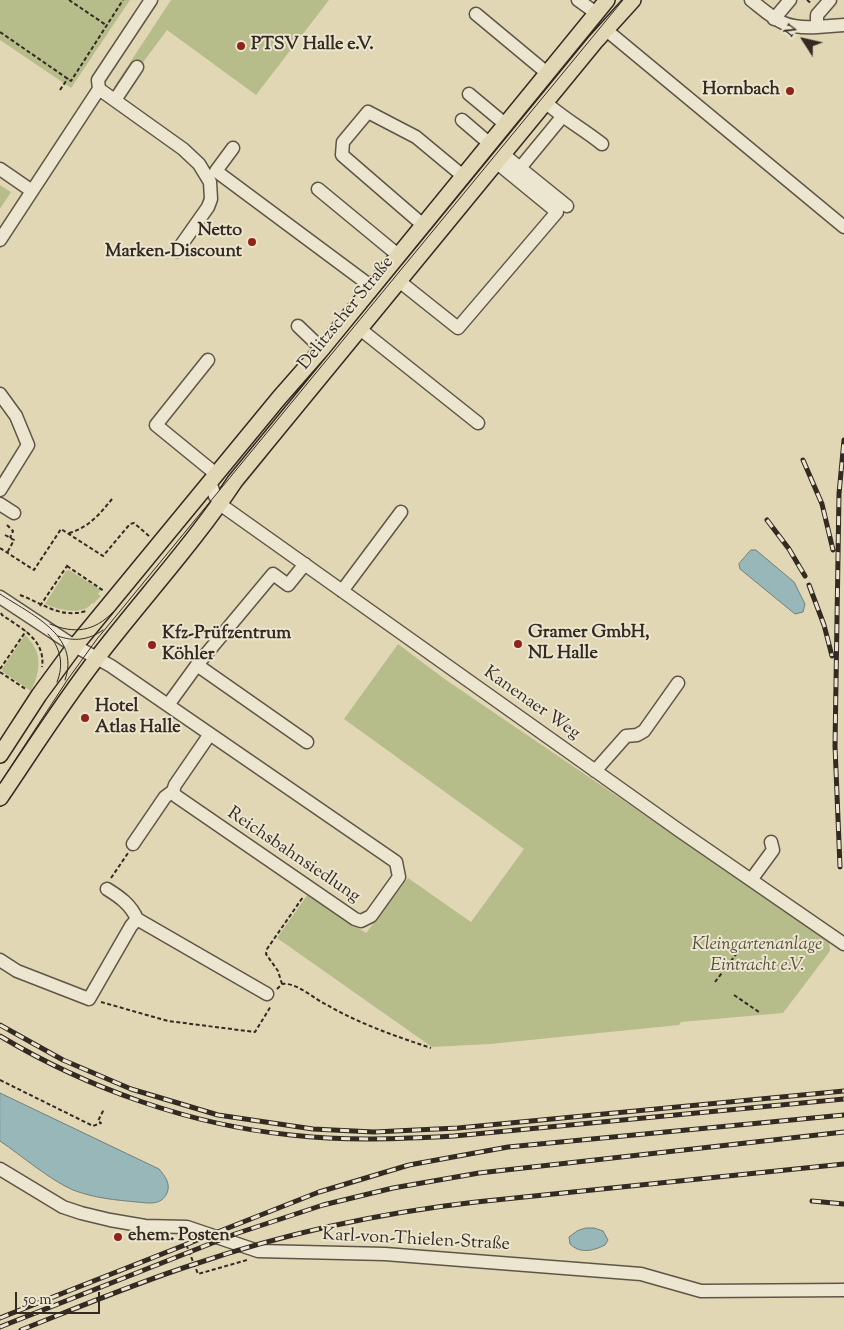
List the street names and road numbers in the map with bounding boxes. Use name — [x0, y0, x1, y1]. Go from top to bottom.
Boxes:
street label: Delitzscher Straße — [295, 253, 399, 375]
street label: Kanenaer Weg — [478, 663, 584, 745]
street label: Reichsbahnsiedlung — [222, 803, 364, 909]
street label: Karl-von-Thielen-Straße — [322, 1225, 510, 1257]

